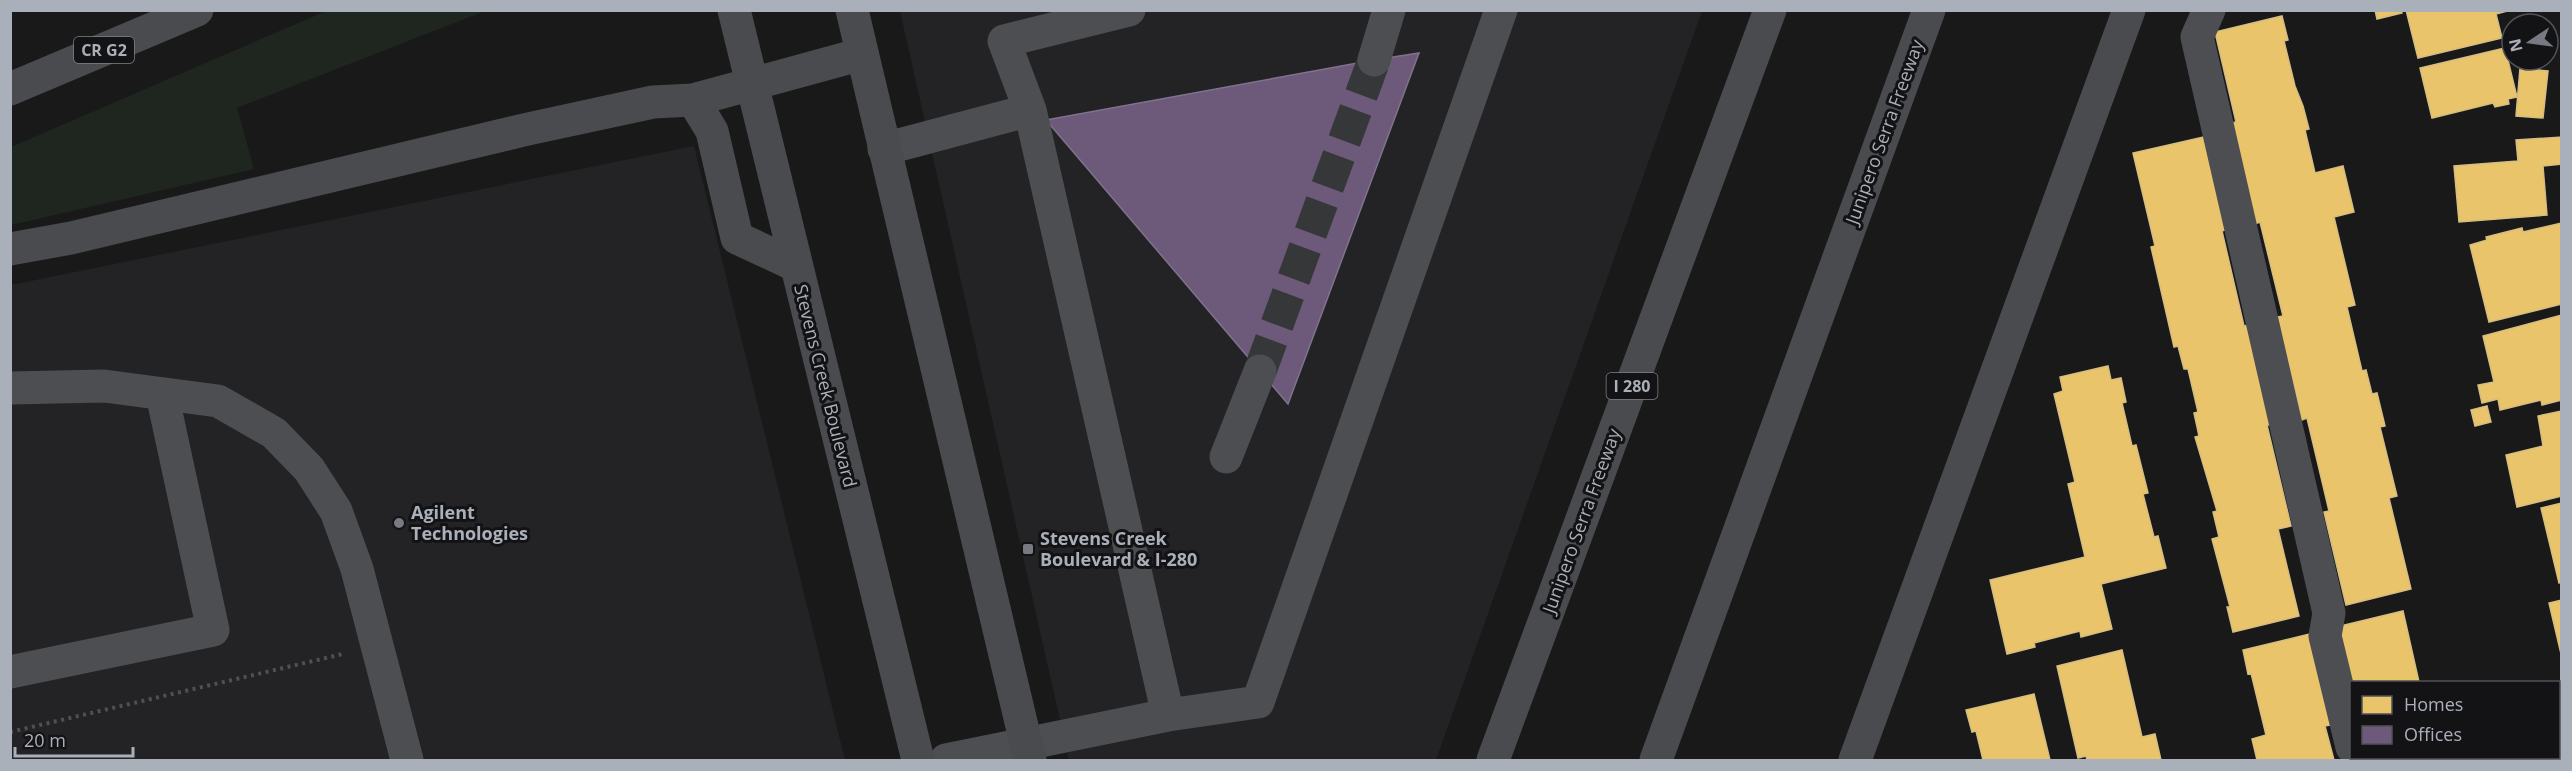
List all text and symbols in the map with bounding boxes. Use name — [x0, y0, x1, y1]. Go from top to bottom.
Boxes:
north arrow — [2500, 12, 2560, 72]
street label: Junipero Serra Freeway — [1839, 35, 1929, 229]
road number: CR G2 — [74, 37, 134, 63]
text: N — [2503, 37, 2528, 54]
street label: Stevens Creek Boulevard — [789, 282, 863, 490]
road number: I 280 — [1606, 373, 1658, 399]
street label: Junipero Serra Freeway — [1536, 424, 1626, 618]
place label: Agilent Technologies — [411, 500, 528, 545]
marker: Agilent Technologies — [392, 516, 406, 530]
place label: Stevens Creek Boulevard & I-280 — [1040, 526, 1197, 571]
marker: Stevens Creek Boulevard & I-280 — [1021, 542, 1035, 556]
legend — [2350, 681, 2560, 759]
text: Homes — [2404, 692, 2463, 716]
scale bar — [15, 720, 134, 758]
text: Offices — [2404, 722, 2462, 746]
text: 20 m — [24, 728, 66, 752]

